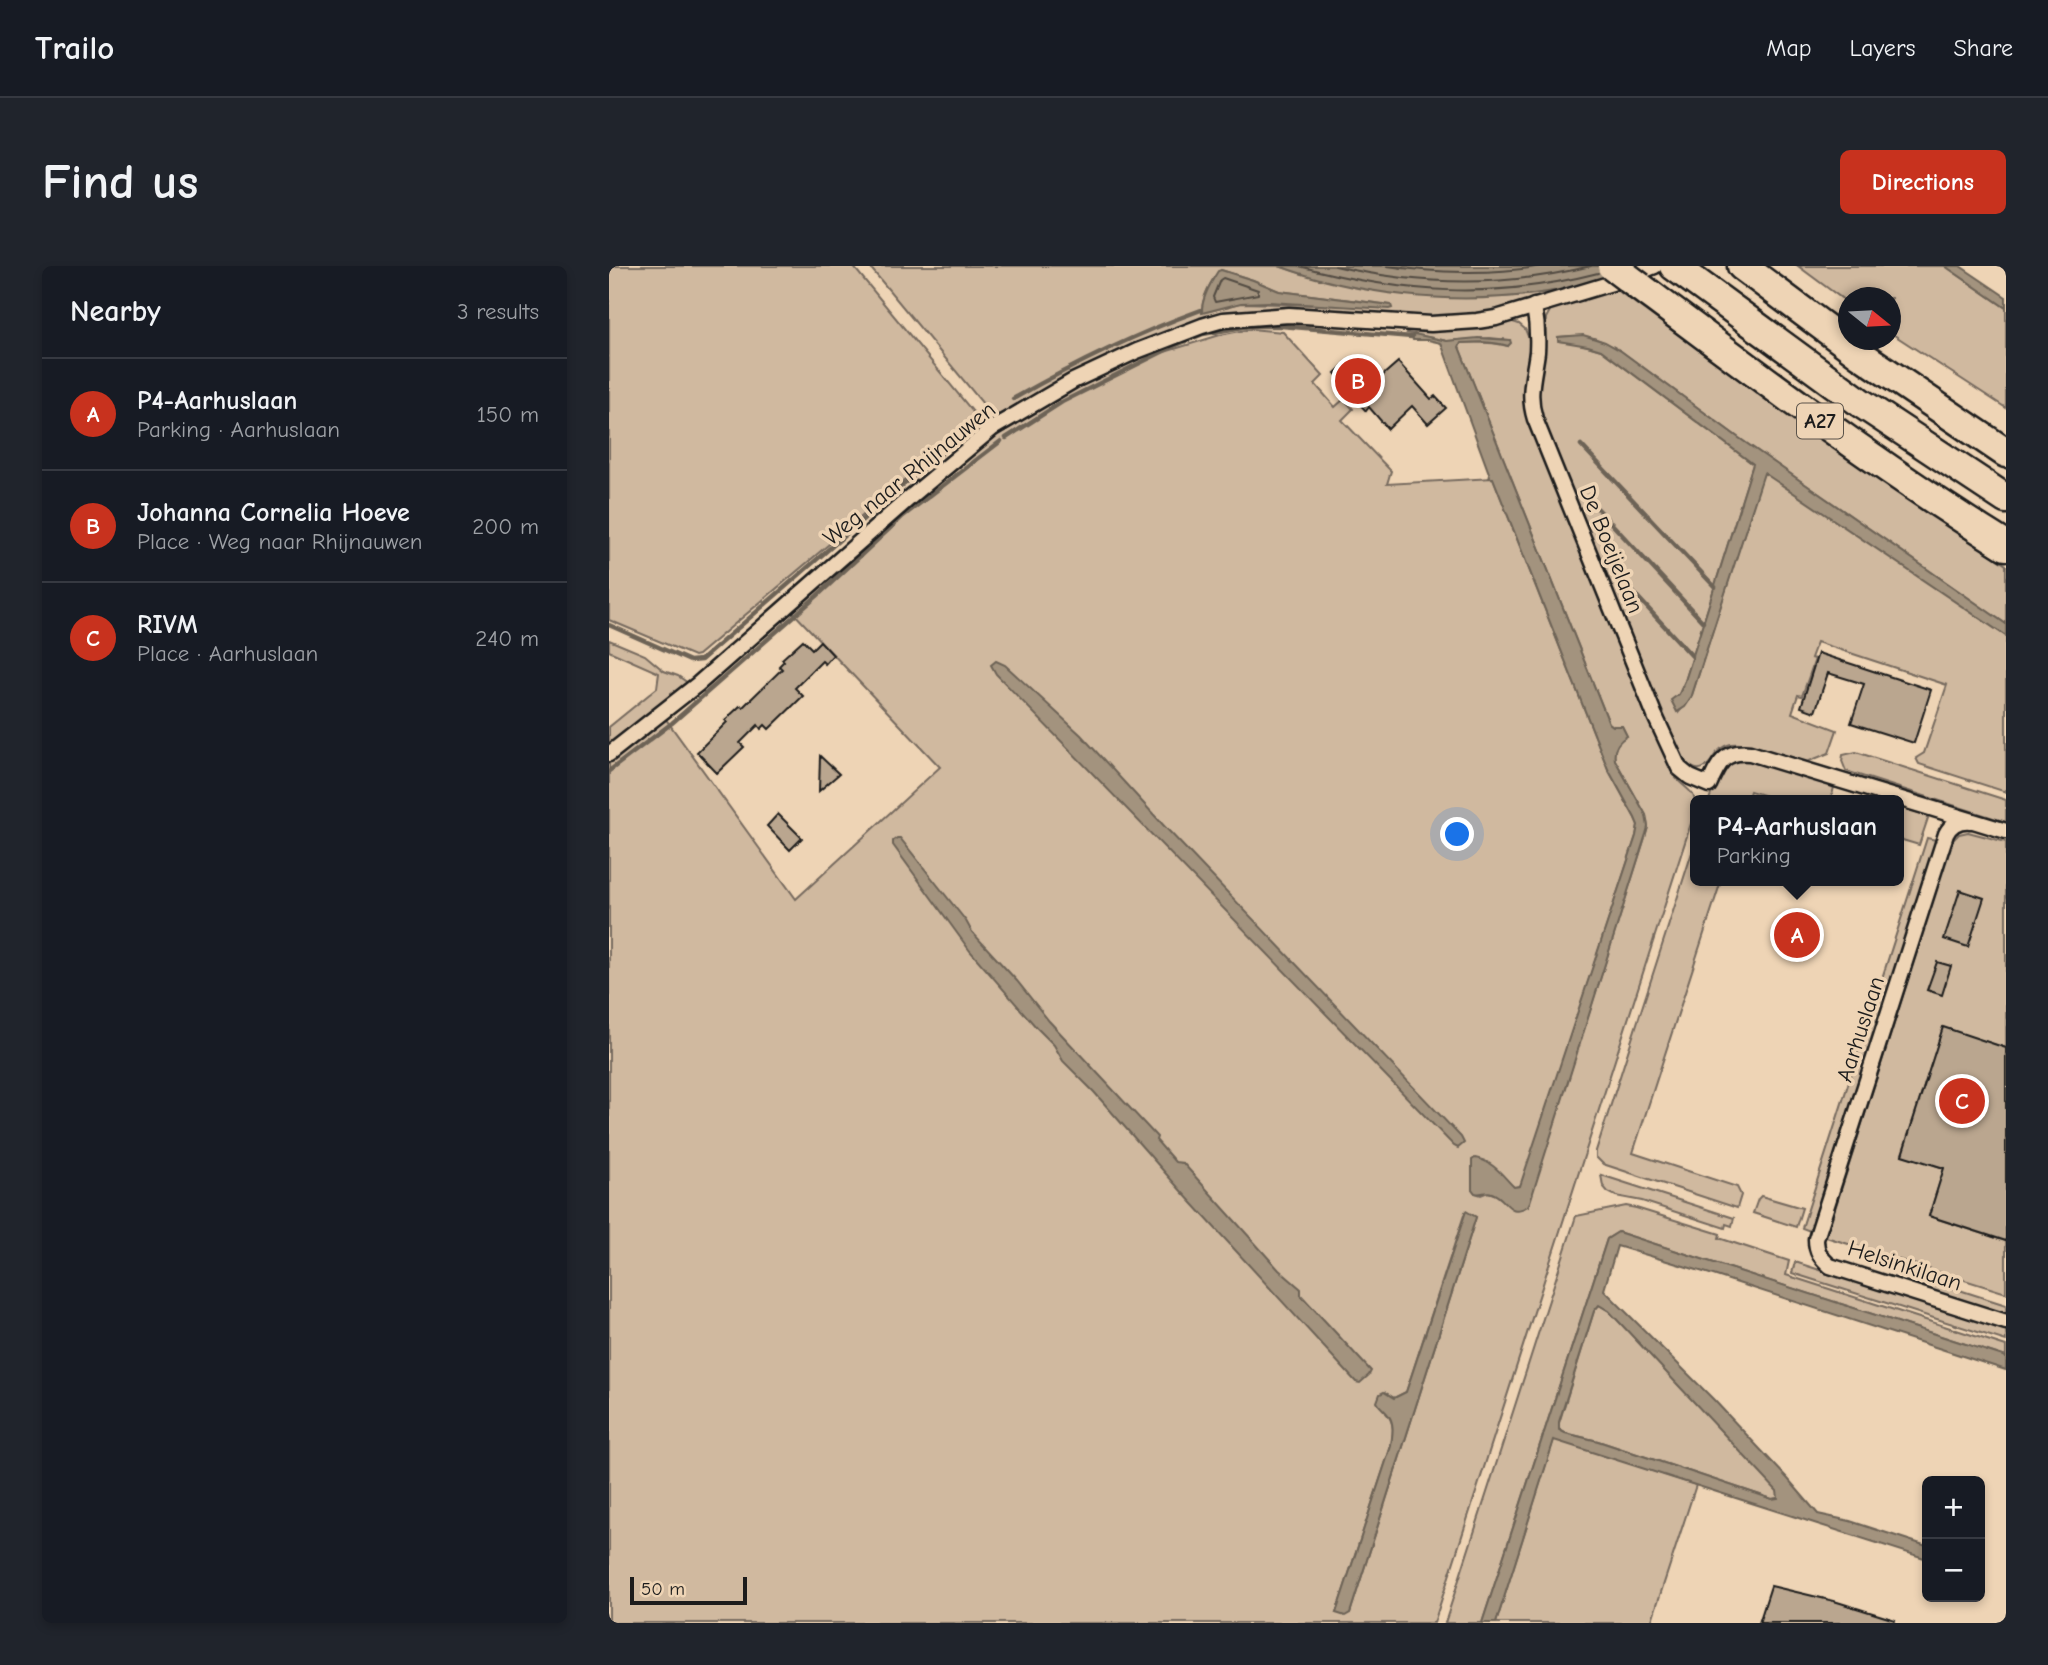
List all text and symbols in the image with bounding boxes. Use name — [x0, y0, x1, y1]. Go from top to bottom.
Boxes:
text: Trailo — [35, 29, 114, 67]
text: Map — [1766, 34, 1812, 62]
text: Layers — [1850, 34, 1915, 62]
text: Share — [1953, 34, 2013, 62]
button: Directions — [1840, 150, 2006, 214]
text: Find us — [42, 154, 198, 210]
north arrow — [1838, 287, 1901, 350]
text: Nearby — [70, 294, 161, 329]
text: 3 results — [457, 298, 539, 325]
pin: B — [1335, 355, 1381, 407]
text: P4-Aarhuslaan — [137, 386, 297, 416]
street label: Weg naar Rhijnauwen — [818, 396, 1001, 551]
text: A — [87, 401, 99, 428]
text: 150 m — [477, 401, 539, 428]
road number: A27 — [1797, 404, 1843, 438]
text: Parking · Aarhuslaan — [137, 416, 340, 443]
street label: De Boeijelaan — [1574, 481, 1649, 617]
text: Johanna Cornelia Hoeve — [137, 498, 410, 528]
text: B — [86, 513, 100, 540]
text: 200 m — [472, 513, 539, 540]
text: Place · Weg naar Rhijnauwen — [137, 528, 422, 555]
text: RIVM — [137, 610, 198, 640]
text: C — [86, 625, 100, 652]
text: 240 m — [475, 625, 539, 652]
text: Place · Aarhuslaan — [137, 640, 318, 667]
popup — [1690, 795, 1904, 886]
text: P4-Aarhuslaan — [1717, 812, 1877, 842]
your location — [1440, 817, 1474, 851]
text: Parking — [1717, 842, 1791, 869]
pin: A — [1774, 909, 1820, 961]
street label: Aarhuslaan — [1831, 973, 1890, 1085]
pin: C — [1939, 1075, 1985, 1127]
street label: Helsinkilaan — [1844, 1234, 1965, 1297]
map controls — [1922, 1476, 1985, 1602]
button: + — [1922, 1476, 1985, 1539]
button: − — [1922, 1539, 1985, 1602]
scale bar — [630, 1574, 747, 1606]
text: 50 m — [641, 1578, 685, 1600]

